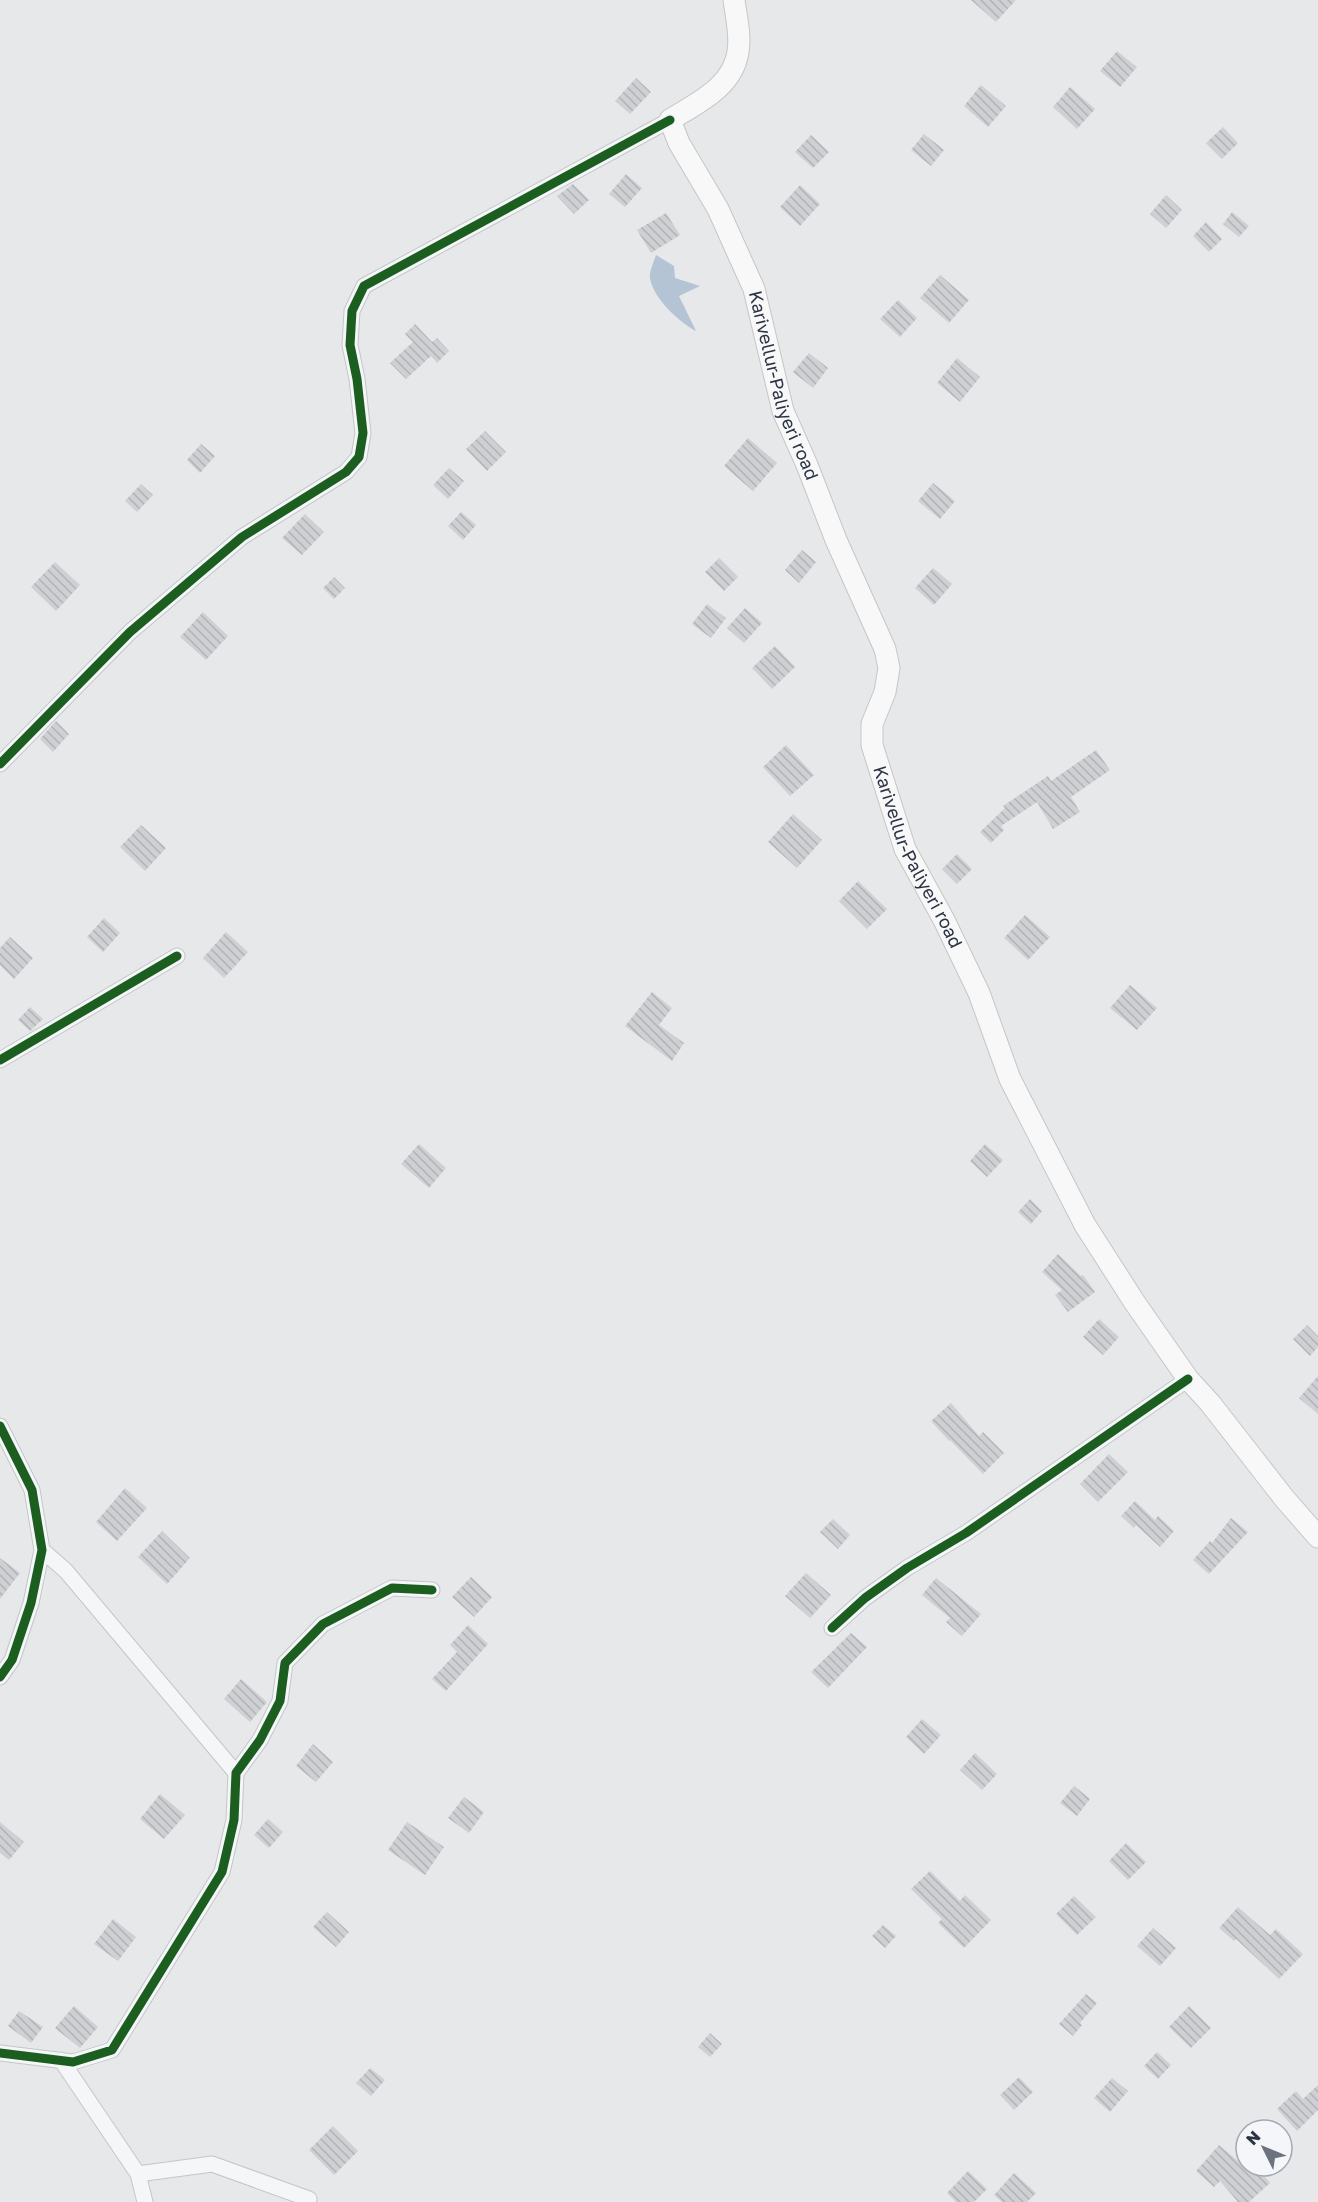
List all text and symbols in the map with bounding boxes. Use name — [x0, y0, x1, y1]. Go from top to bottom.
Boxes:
street label: Karivellur-Paliyeri road — [745, 288, 824, 483]
street label: Karivellur-Paliyeri road — [869, 763, 968, 951]
north arrow — [1234, 2118, 1294, 2178]
text: N — [1242, 2126, 1264, 2149]

